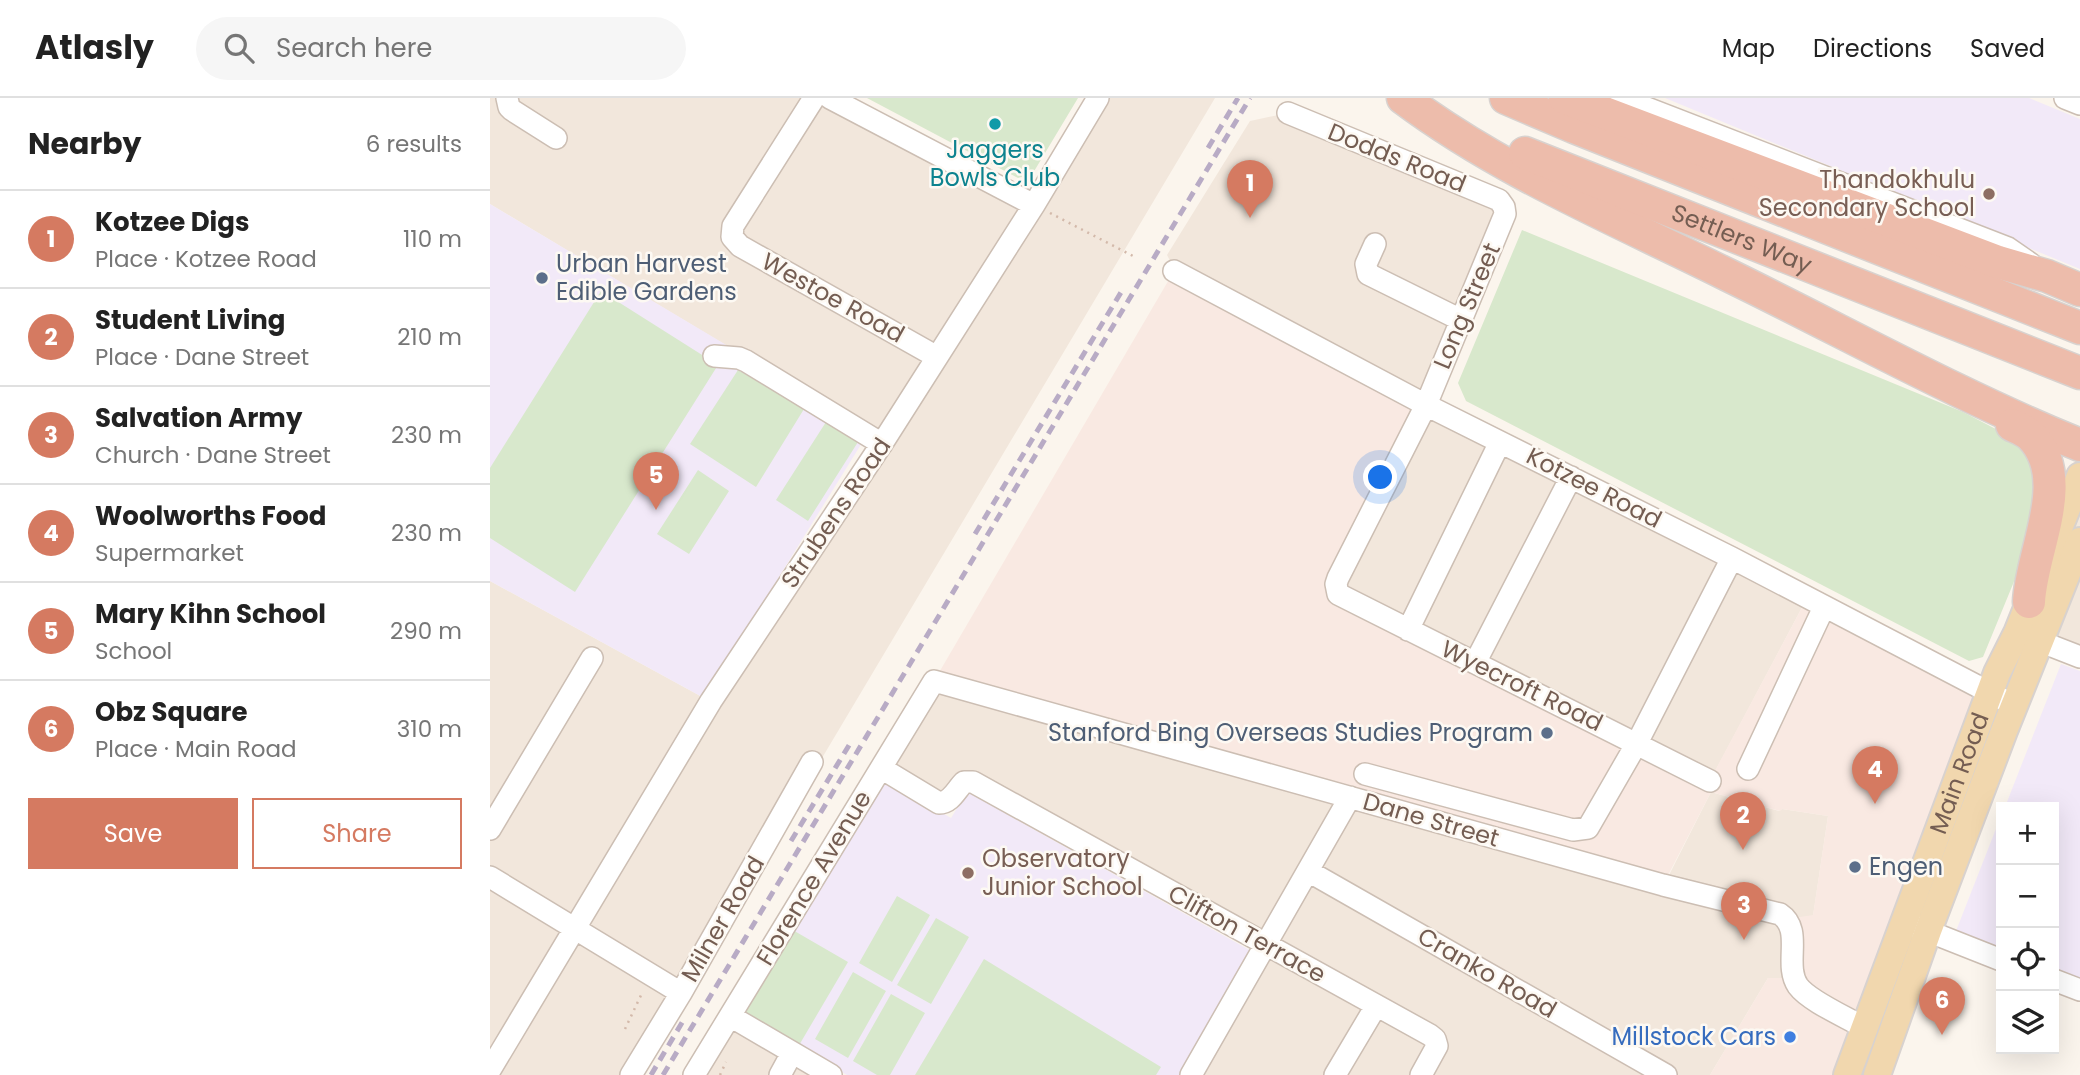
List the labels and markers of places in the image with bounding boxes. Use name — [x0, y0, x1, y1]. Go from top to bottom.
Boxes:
marker: Jaggers Bowls Club — [987, 116, 1003, 132]
place label: Jaggers Bowls Club — [930, 133, 1060, 194]
pin: 1 — [1227, 160, 1273, 218]
place label: Thandokhulu Secondary School — [1759, 163, 1975, 224]
marker: Thandokhulu Secondary School — [1981, 186, 1997, 202]
place label: Urban Harvest Edible Gardens — [556, 247, 737, 308]
marker: Urban Harvest Edible Gardens — [534, 270, 550, 286]
pin: 5 — [633, 452, 679, 510]
place label: Stanford Bing Overseas Studies Program — [1048, 716, 1533, 749]
marker: Stanford Bing Overseas Studies Program — [1539, 725, 1555, 741]
pin: 4 — [1852, 746, 1898, 804]
pin: 2 — [1720, 792, 1766, 850]
place label: Observatory Junior School — [982, 842, 1143, 903]
place label: Engen — [1869, 850, 1943, 883]
marker: Engen — [1847, 859, 1863, 875]
marker: Observatory Junior School — [960, 865, 976, 881]
pin: 3 — [1721, 882, 1767, 940]
pin: 6 — [1919, 977, 1965, 1035]
place label: Millstock Cars — [1611, 1020, 1776, 1053]
marker: Millstock Cars — [1782, 1029, 1798, 1045]

